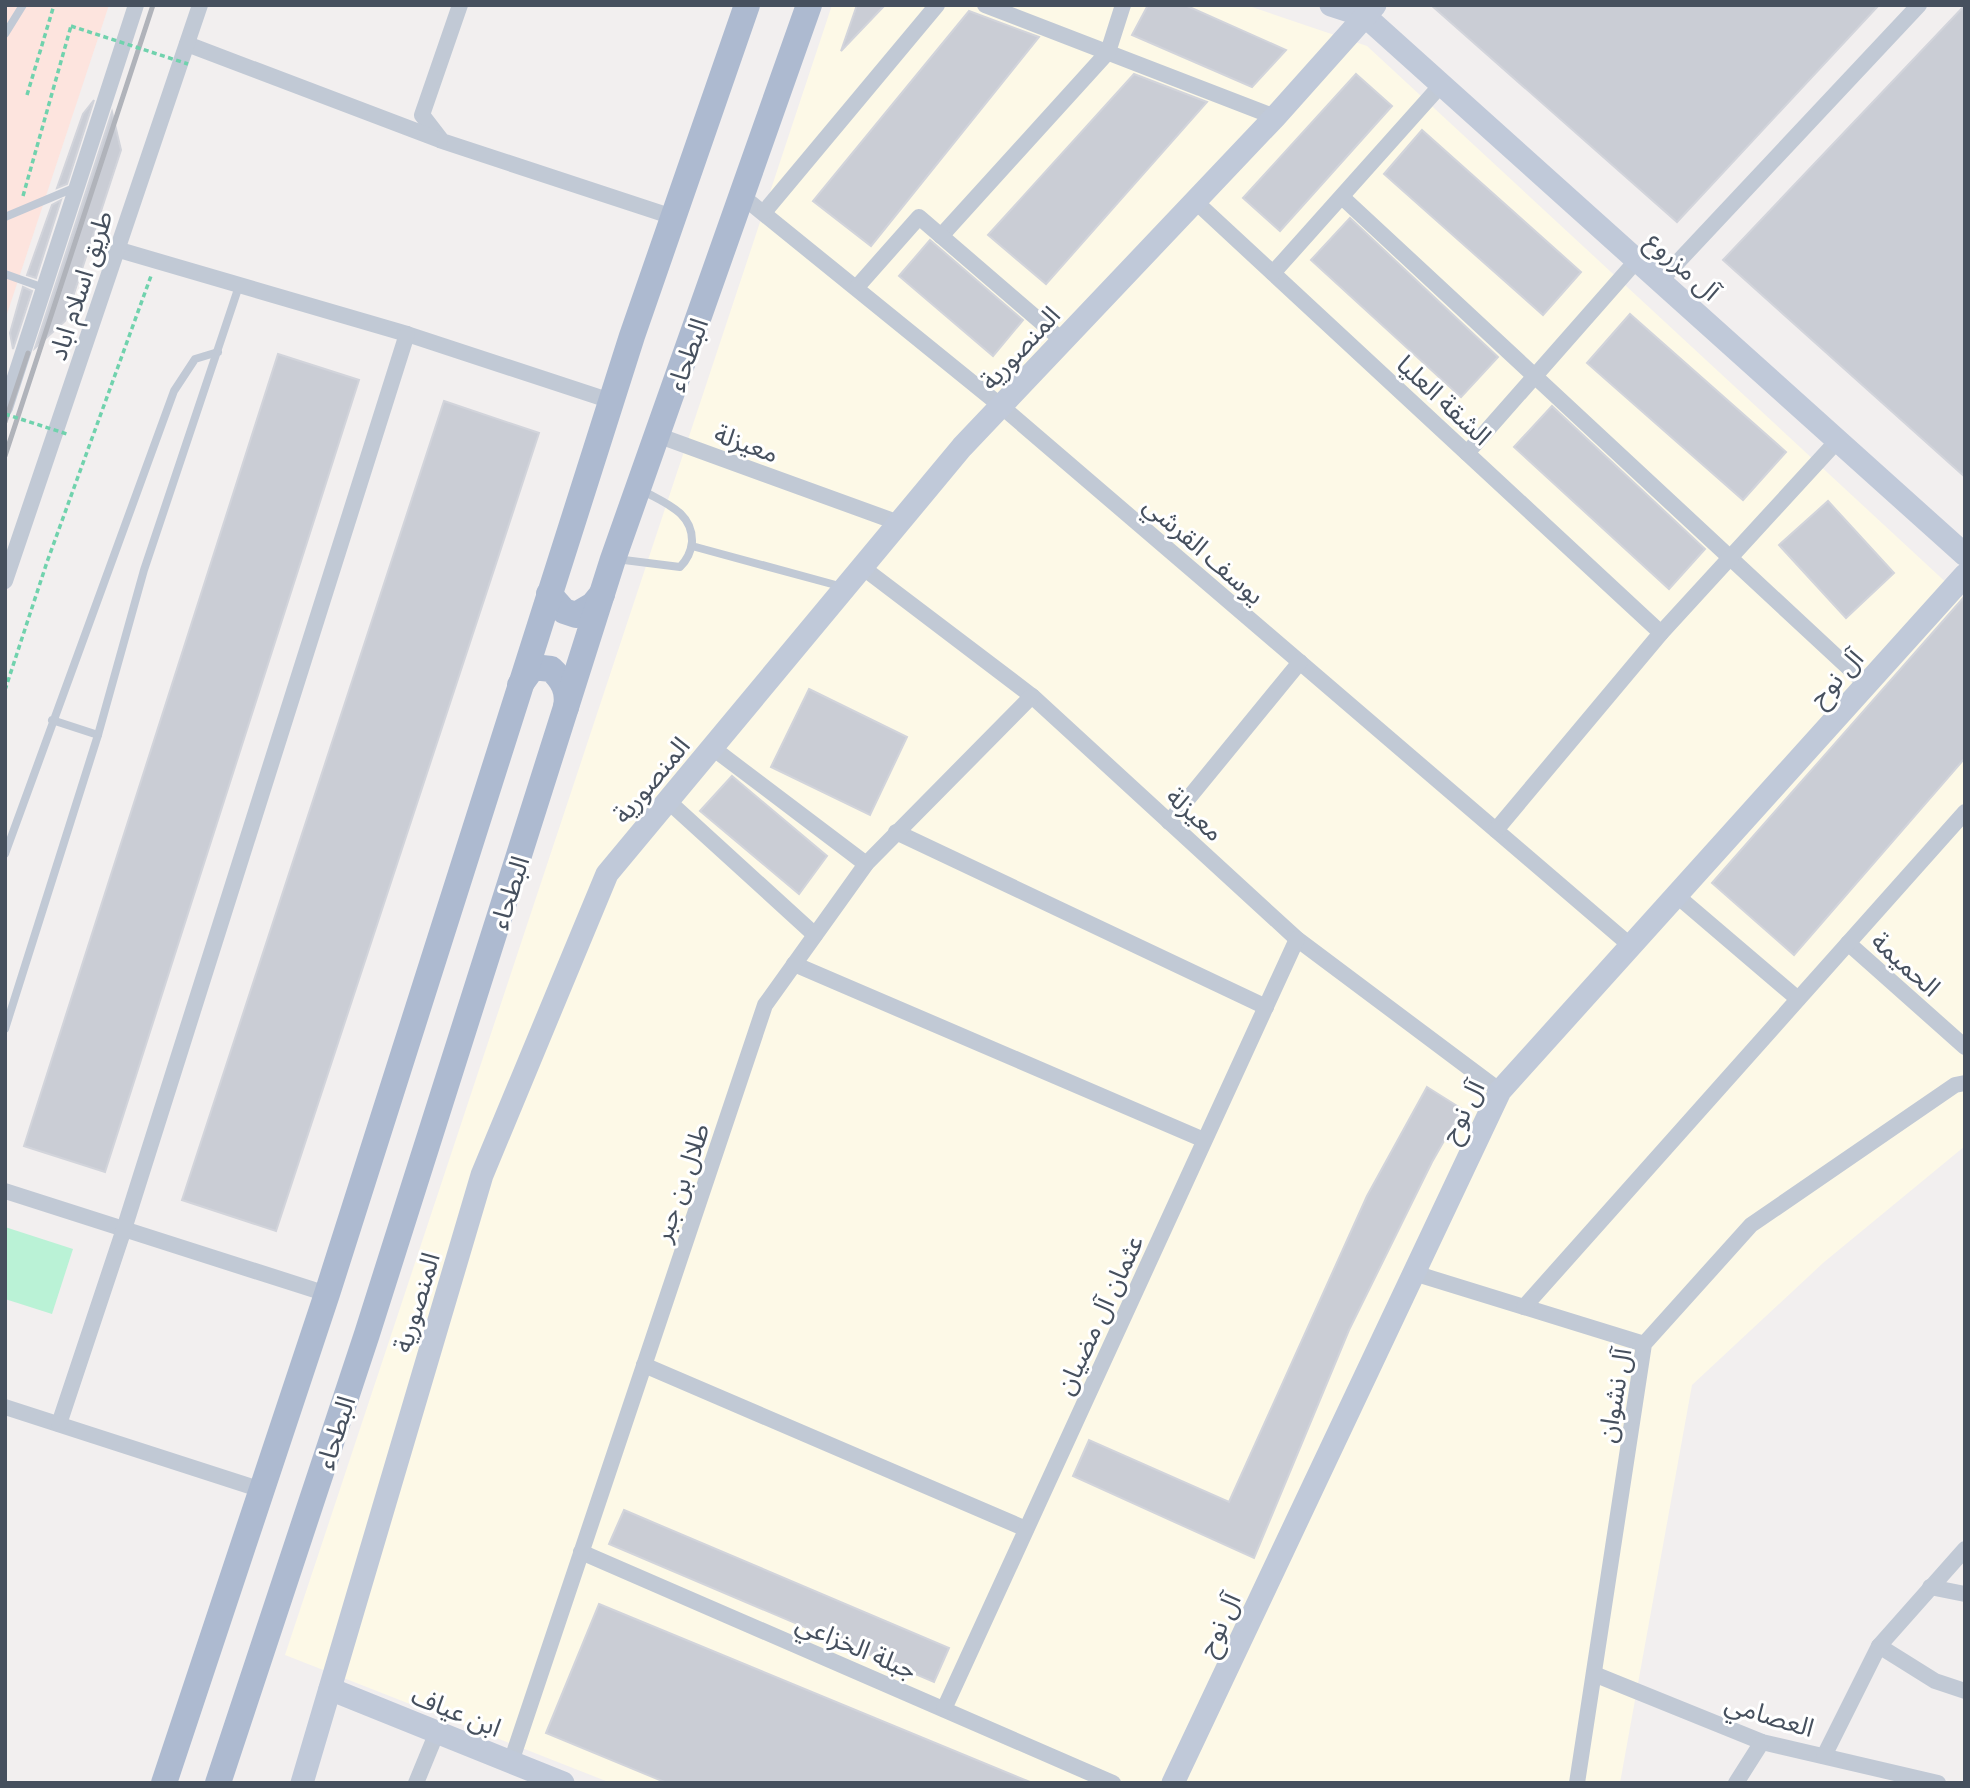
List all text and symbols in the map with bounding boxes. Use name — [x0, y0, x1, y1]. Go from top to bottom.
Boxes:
street label: طريق اسلام اباد — [40, 206, 123, 366]
street label: آل مزروع — [1637, 224, 1728, 311]
street label: المنصورية — [973, 299, 1066, 396]
street label: البطحاء — [659, 313, 713, 395]
street label: الشقة العليا — [1391, 347, 1499, 451]
street label: معيزلة — [710, 416, 783, 469]
street label: يوسف القرشي — [1134, 488, 1272, 614]
street label: آل نوح — [1801, 641, 1873, 715]
street label: المنصورية — [605, 730, 696, 829]
street label: معيزلة — [1160, 779, 1231, 847]
street label: البطحاء — [482, 851, 534, 933]
street label: الحميمة — [1866, 924, 1948, 1002]
street label: آل نوح — [1432, 1073, 1495, 1150]
street label: طلال بن جبر — [645, 1119, 716, 1247]
street label: عثمان آل مضيان — [1048, 1229, 1149, 1399]
street label: المنصورية — [385, 1248, 446, 1356]
street label: آل نشوان — [1589, 1344, 1638, 1445]
street label: البطحاء — [308, 1391, 360, 1473]
street label: آل نوح — [1190, 1586, 1251, 1663]
street label: جبلة الخزاعي — [790, 1606, 922, 1690]
street label: ابن عياف — [407, 1678, 506, 1743]
street label: العصامي — [1720, 1686, 1818, 1748]

